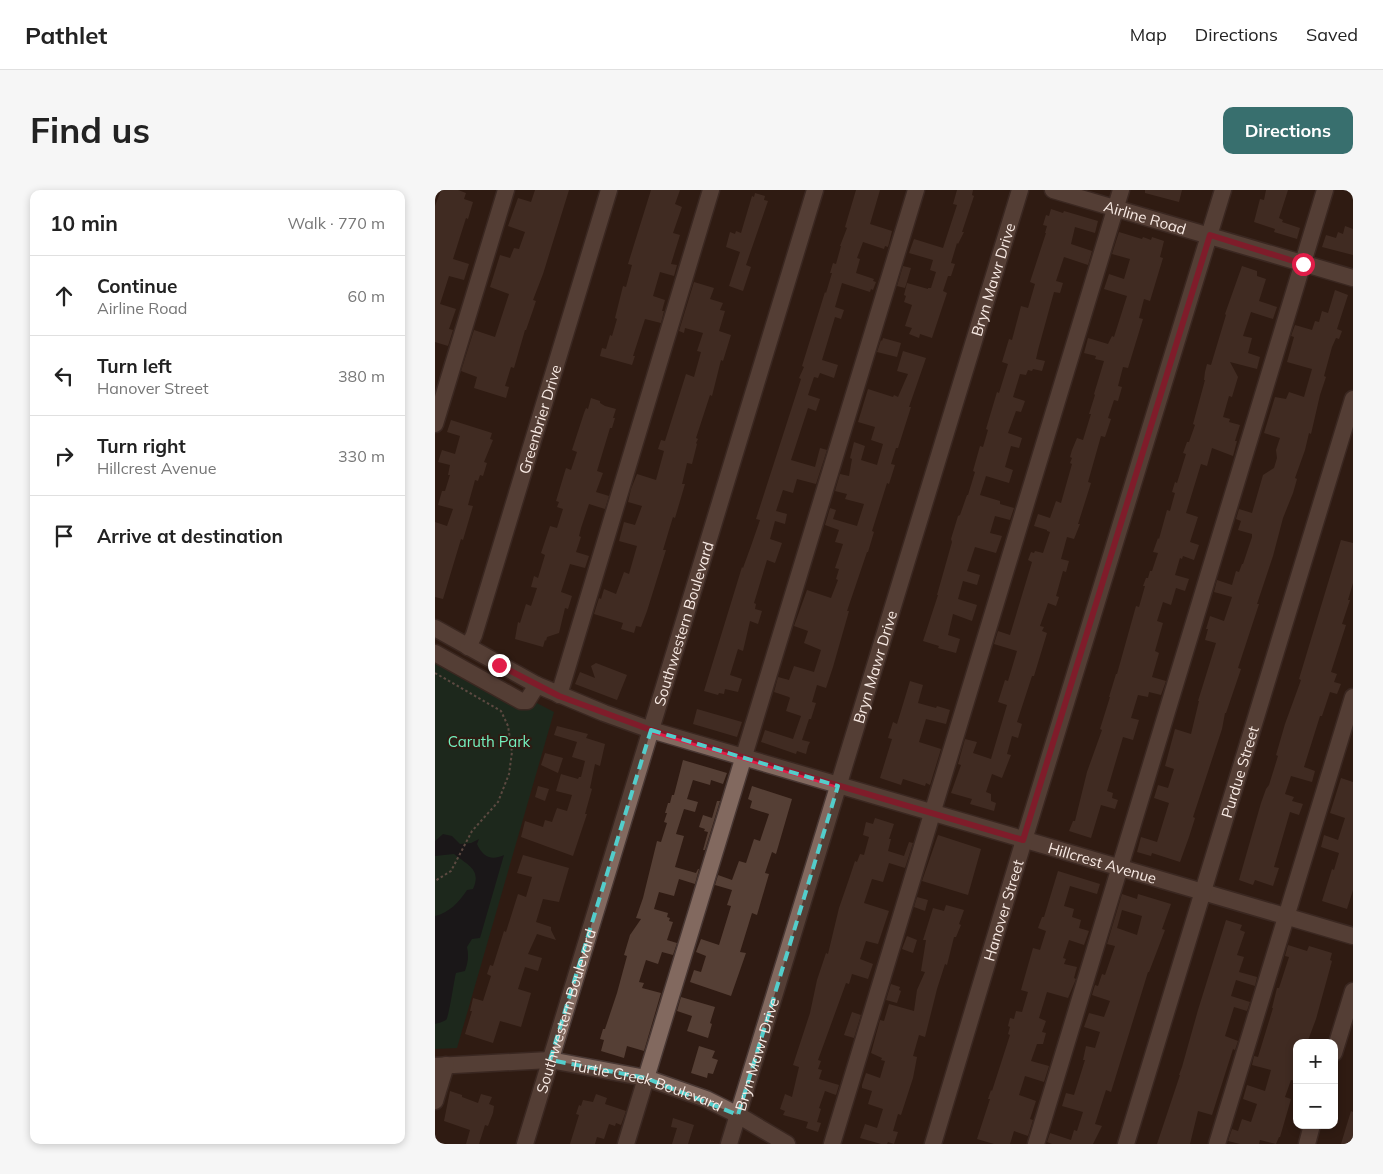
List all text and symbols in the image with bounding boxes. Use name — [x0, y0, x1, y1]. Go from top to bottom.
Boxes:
text: Pathlet — [25, 20, 107, 50]
text: Map — [1130, 23, 1167, 46]
text: Directions — [1195, 23, 1278, 46]
text: Saved — [1306, 23, 1358, 46]
button: Directions — [1223, 107, 1353, 154]
text: Find us — [30, 108, 150, 152]
street label: Airline Road — [1102, 196, 1189, 238]
text: 10 min — [50, 210, 118, 236]
text: Walk · 770 m — [287, 213, 385, 233]
street label: Bryn Mawr Drive — [967, 220, 1019, 338]
route start — [1292, 253, 1315, 276]
text: Continue — [97, 274, 177, 298]
icon: ahead — [50, 282, 78, 310]
text: 60 m — [348, 286, 385, 306]
text: Airline Road — [97, 298, 187, 318]
text: Turn left — [97, 354, 172, 378]
icon: left — [50, 362, 78, 390]
street label: Greenbrier Drive — [514, 362, 565, 476]
text: 380 m — [338, 366, 385, 386]
text: Hanover Street — [97, 378, 209, 398]
text: Turn right — [97, 434, 186, 458]
icon: right — [50, 442, 78, 470]
text: 330 m — [338, 446, 385, 466]
text: Hillcrest Avenue — [97, 458, 216, 478]
icon: arrive — [50, 522, 78, 550]
text: Arrive at destination — [97, 524, 283, 548]
street label: Southwestern Boulevard — [649, 539, 717, 708]
street label: Bryn Mawr Drive — [848, 608, 901, 726]
route end — [488, 654, 511, 677]
street label: Purdue Street — [1216, 724, 1262, 820]
park label: Caruth Park — [448, 732, 531, 751]
street label: Hillcrest Avenue — [1046, 838, 1159, 887]
street label: Hanover Street — [979, 857, 1027, 963]
street label: Southwestern Boulevard — [531, 926, 599, 1096]
street label: Bryn Mawr Drive — [730, 995, 783, 1113]
map controls — [1293, 1039, 1338, 1129]
button: + — [1293, 1039, 1338, 1084]
street label: Turtle Creek Boulevard — [569, 1055, 726, 1115]
button: − — [1293, 1084, 1338, 1129]

